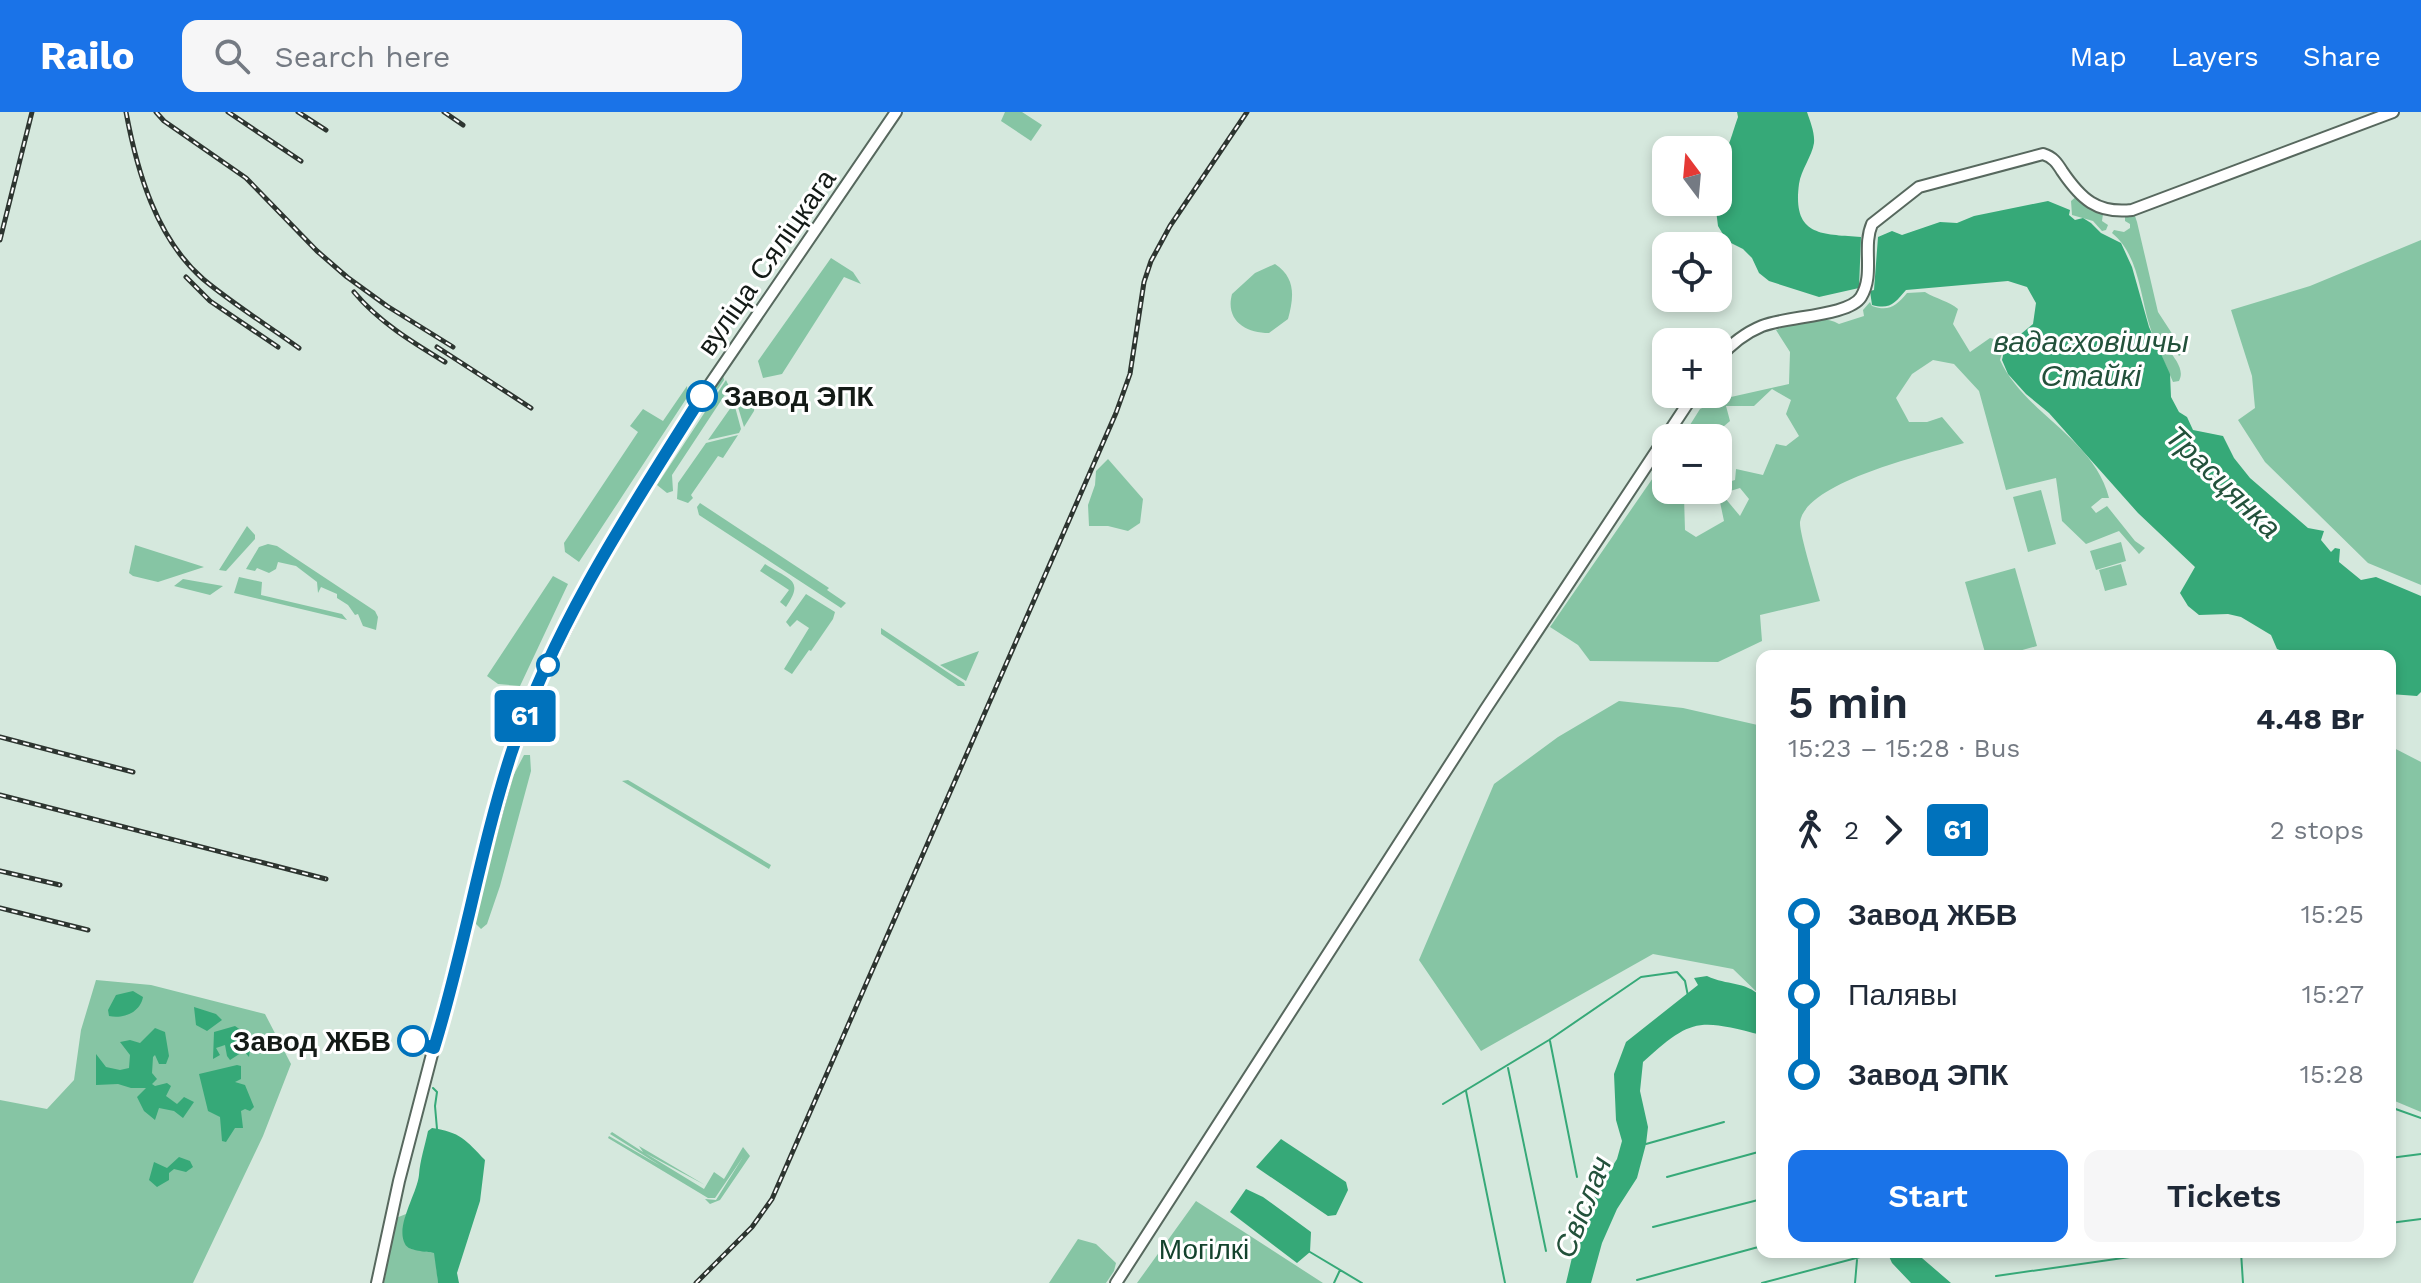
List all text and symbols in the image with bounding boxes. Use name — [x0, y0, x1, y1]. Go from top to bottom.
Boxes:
search box — [182, 20, 742, 92]
text: Railo — [40, 34, 134, 78]
icon: search — [210, 34, 254, 78]
text: Search here — [274, 39, 450, 74]
text: Map — [2070, 40, 2127, 73]
text: Layers — [2171, 40, 2259, 73]
text: Share — [2303, 40, 2381, 73]
north arrow — [1652, 136, 1732, 216]
map controls — [1652, 136, 1732, 504]
street label: вуліца Сяліцкага — [690, 163, 843, 361]
button: locate — [1652, 232, 1732, 312]
water label: вадасховішчы Стайкі — [1993, 324, 2189, 393]
button: + — [1652, 328, 1732, 408]
place label: Завод ЭПК — [724, 380, 875, 413]
marker: Завод ЭПК — [687, 381, 717, 411]
water label: Трасцянка — [2159, 418, 2288, 545]
button: − — [1652, 424, 1732, 504]
unlabelled marker — [537, 654, 559, 676]
text: 5 min — [1788, 677, 1908, 729]
line badge: 61 — [489, 690, 561, 742]
text: 61 — [511, 699, 539, 732]
text: 4.48 Br — [2256, 701, 2364, 736]
text: 15:23 – 15:28 · Bus — [1788, 733, 2020, 763]
icon: walk — [1788, 808, 1832, 852]
icon: forward — [1871, 808, 1915, 852]
text: 61 — [1943, 813, 1972, 846]
text: 2 — [1844, 815, 1859, 845]
text: 2 stops — [2270, 815, 2364, 845]
text: Завод ЖБВ — [1848, 897, 2017, 932]
text: 15:25 — [2301, 899, 2364, 929]
text: Палявы — [1848, 977, 1958, 1012]
text: 15:27 — [2302, 979, 2364, 1009]
place label: Завод ЖБВ — [233, 1025, 391, 1058]
marker: Завод ЖБВ — [398, 1026, 428, 1056]
text: Завод ЭПК — [1848, 1057, 2008, 1092]
text: 15:28 — [2300, 1059, 2364, 1089]
button: Start — [1788, 1150, 2068, 1242]
button: Tickets — [2084, 1150, 2364, 1242]
water label: Свіслач — [1546, 1151, 1619, 1263]
park label: Могілкі — [1159, 1233, 1249, 1266]

